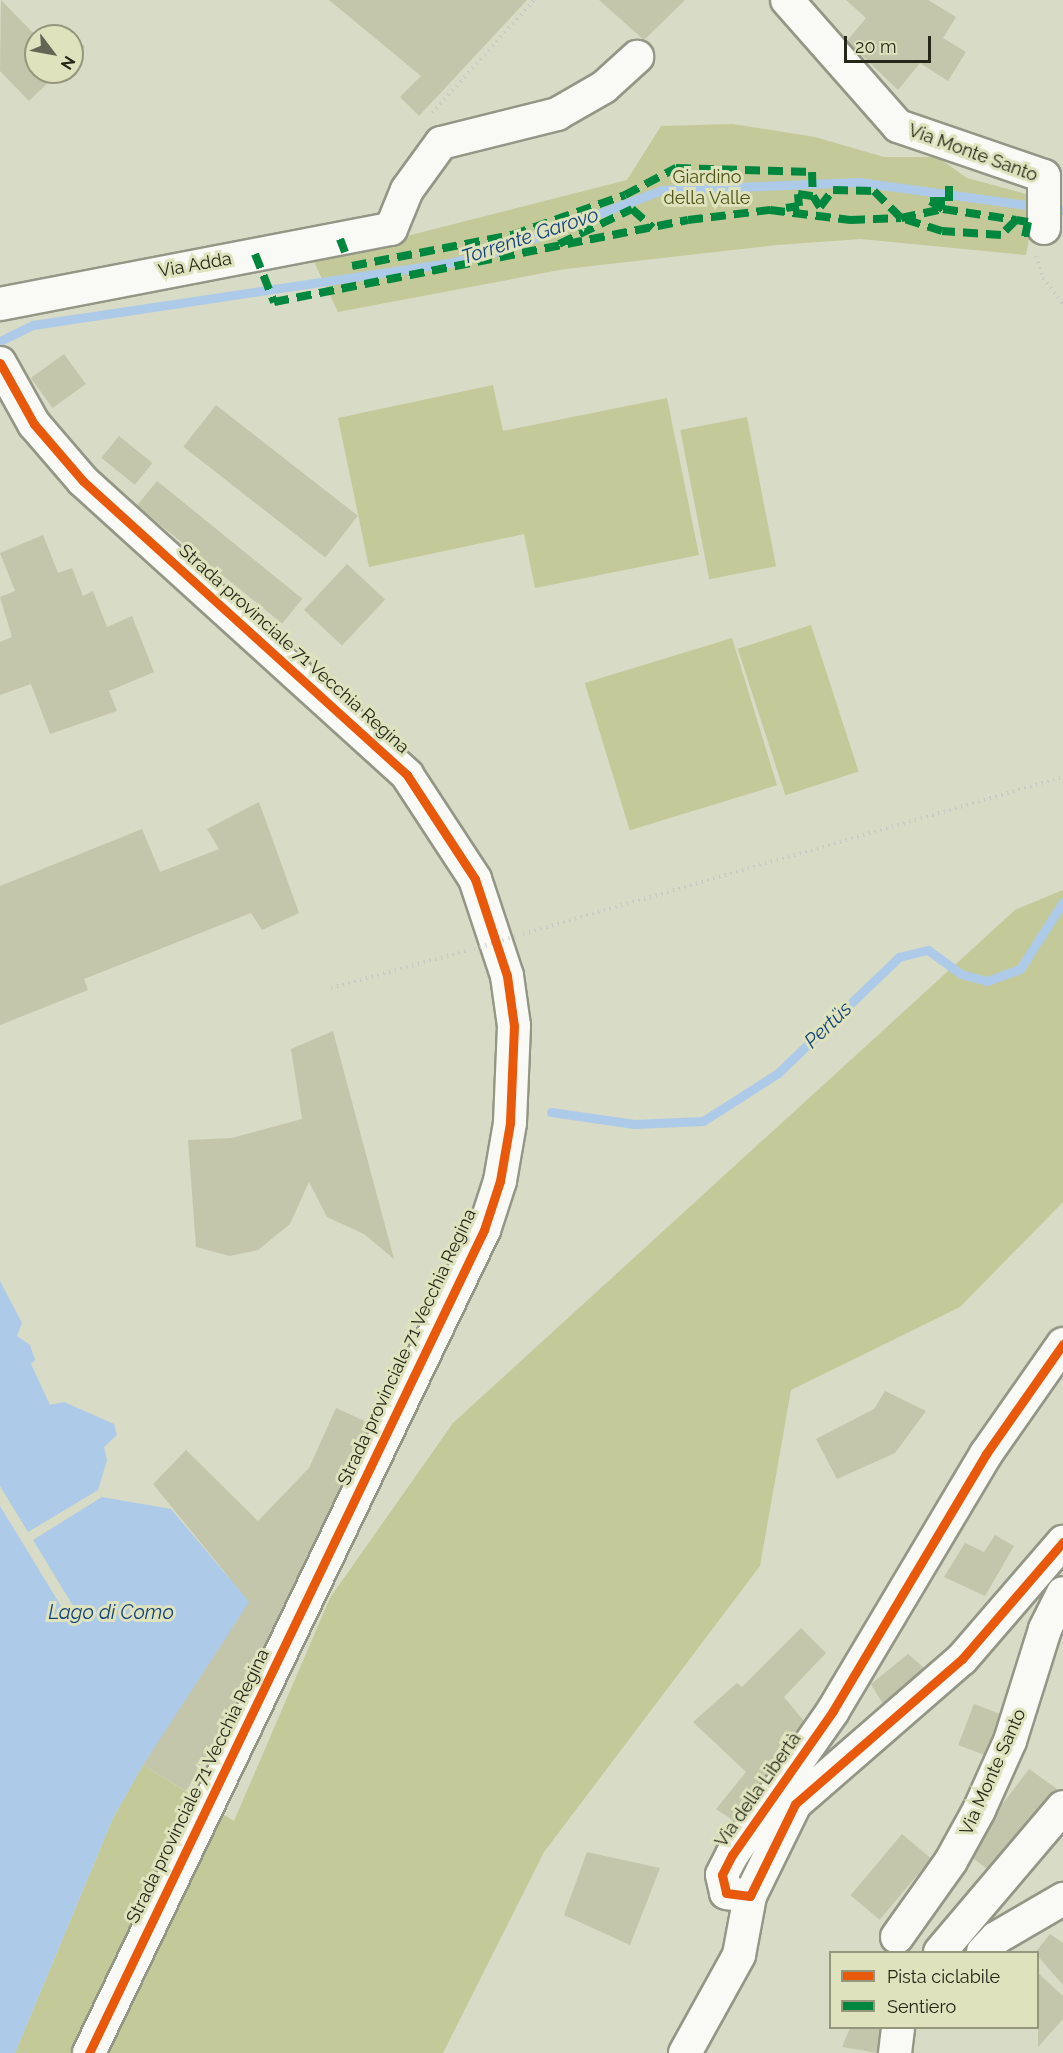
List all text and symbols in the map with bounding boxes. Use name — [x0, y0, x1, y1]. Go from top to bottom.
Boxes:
north arrow — [24, 24, 84, 84]
scale bar — [847, 24, 934, 62]
text: 20 m — [855, 36, 897, 57]
text: N — [57, 53, 79, 73]
street label: Via Monte Santo — [905, 120, 1041, 186]
park label: Giardino della Valle — [663, 167, 751, 210]
water label: Torrente Garovo — [458, 203, 602, 269]
street label: Via Adda — [156, 248, 234, 282]
street label: Strada provinciale 71 Vecchia Regina — [174, 540, 414, 758]
water label: Pertüs — [799, 997, 857, 1053]
street label: Strada provinciale 71 Vecchia Regina — [333, 1205, 481, 1489]
water label: Lago di Como — [48, 1600, 174, 1624]
street label: Strada provinciale 71 Vecchia Regina — [122, 1645, 274, 1927]
street label: Via Monte Santo — [955, 1705, 1031, 1839]
street label: Via della Libertà — [711, 1729, 805, 1851]
legend — [829, 1951, 1039, 2029]
text: Pista ciclabile — [887, 1966, 1000, 1987]
text: Sentiero — [887, 1996, 956, 2017]

